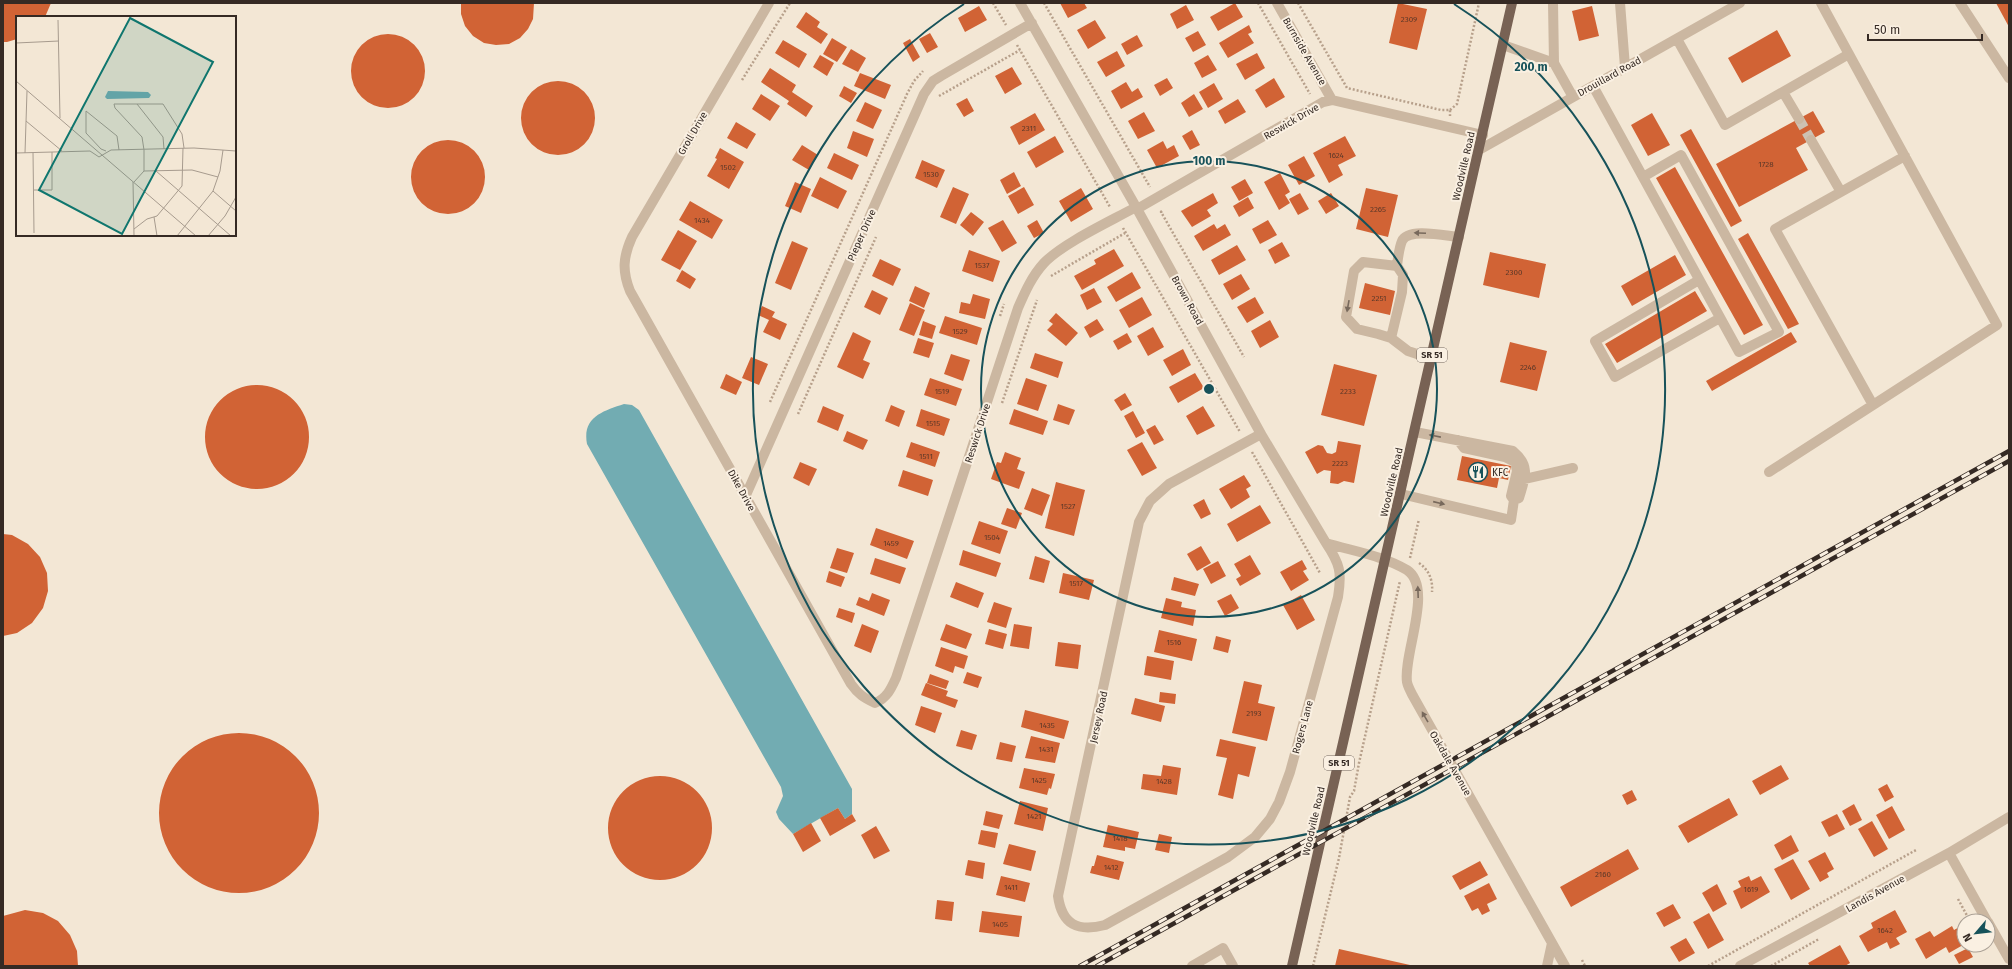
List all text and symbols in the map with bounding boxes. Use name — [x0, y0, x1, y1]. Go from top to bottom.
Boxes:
street label: Burnside Avenue — [1280, 15, 1328, 88]
house number: 2309 — [1401, 15, 1417, 24]
inset map — [16, 16, 236, 236]
scale bar — [1868, 16, 1982, 42]
text: 50 m — [1874, 23, 1900, 37]
street label: Drouillard Road — [1576, 54, 1643, 99]
text: 200 m — [1514, 60, 1548, 74]
street label: Reswick Drive — [1262, 101, 1321, 143]
street label: Groll Drive — [676, 110, 710, 157]
house number: 2311 — [1022, 124, 1036, 133]
street label: Woodville Road — [1450, 130, 1478, 202]
house number: 1624 — [1328, 151, 1345, 160]
text: 100 m — [1193, 154, 1225, 168]
house number: 1728 — [1758, 160, 1774, 169]
house number: 1502 — [720, 163, 736, 172]
house number: 1530 — [923, 170, 939, 179]
house number: 2265 — [1370, 205, 1386, 214]
street label: Pieper Drive — [845, 208, 879, 263]
house number: 1434 — [694, 216, 711, 225]
one-way arrow — [1414, 230, 1426, 237]
house number: 1537 — [975, 261, 990, 270]
house number: 2300 — [1506, 268, 1523, 277]
street label: Brown Road — [1169, 274, 1206, 327]
house number: 2251 — [1372, 294, 1386, 303]
one-way arrow — [1345, 300, 1351, 313]
house number: 1529 — [952, 327, 968, 336]
road number: SR 51 — [1417, 348, 1447, 362]
house number: 2246 — [1520, 363, 1536, 372]
centre of rings — [1202, 382, 1216, 396]
house number: 1519 — [935, 387, 949, 396]
house number: 2233 — [1340, 387, 1356, 396]
street label: Reswick Drive — [963, 402, 993, 465]
house number: 1515 — [926, 419, 940, 428]
one-way arrow — [1429, 432, 1441, 438]
street label: Woodville Road — [1378, 446, 1406, 518]
house number: 1511 — [919, 452, 933, 461]
house number: 2223 — [1332, 459, 1348, 468]
restaurant icon: KFC — [1467, 461, 1489, 483]
place label: KFC — [1492, 467, 1509, 479]
street label: Dike Drive — [725, 468, 757, 513]
one-way arrow — [1432, 500, 1445, 506]
house number: 1527 — [1061, 502, 1076, 511]
house number: 1504 — [984, 533, 1001, 542]
house number: 1459 — [883, 539, 899, 548]
house number: 1517 — [1069, 579, 1083, 588]
one-way arrow — [1415, 585, 1421, 598]
house number: 1516 — [1167, 638, 1181, 647]
street label: Jersey Road — [1088, 690, 1110, 744]
street label: Rogers Lane — [1290, 699, 1316, 755]
house number: 2193 — [1246, 709, 1262, 718]
one-way arrow — [1421, 711, 1428, 723]
house number: 1435 — [1039, 721, 1055, 730]
street label: Oakdale Avenue — [1427, 729, 1474, 798]
house number: 1431 — [1039, 745, 1053, 754]
road number: SR 51 — [1324, 756, 1354, 770]
house number: 1425 — [1031, 776, 1047, 785]
house number: 1428 — [1156, 777, 1173, 786]
street label: Woodville Road — [1300, 785, 1328, 857]
house number: 1421 — [1027, 812, 1041, 821]
house number: 1418 — [1112, 834, 1128, 843]
house number: 1412 — [1104, 863, 1118, 872]
house number: 2160 — [1595, 870, 1612, 879]
street label: Landis Avenue — [1844, 873, 1907, 915]
house number: 1411 — [1004, 883, 1018, 892]
house number: 1619 — [1744, 885, 1759, 894]
north arrow — [1956, 913, 1996, 953]
house number: 1405 — [992, 920, 1008, 929]
house number: 1642 — [1877, 926, 1893, 935]
text: N — [1960, 931, 1975, 944]

